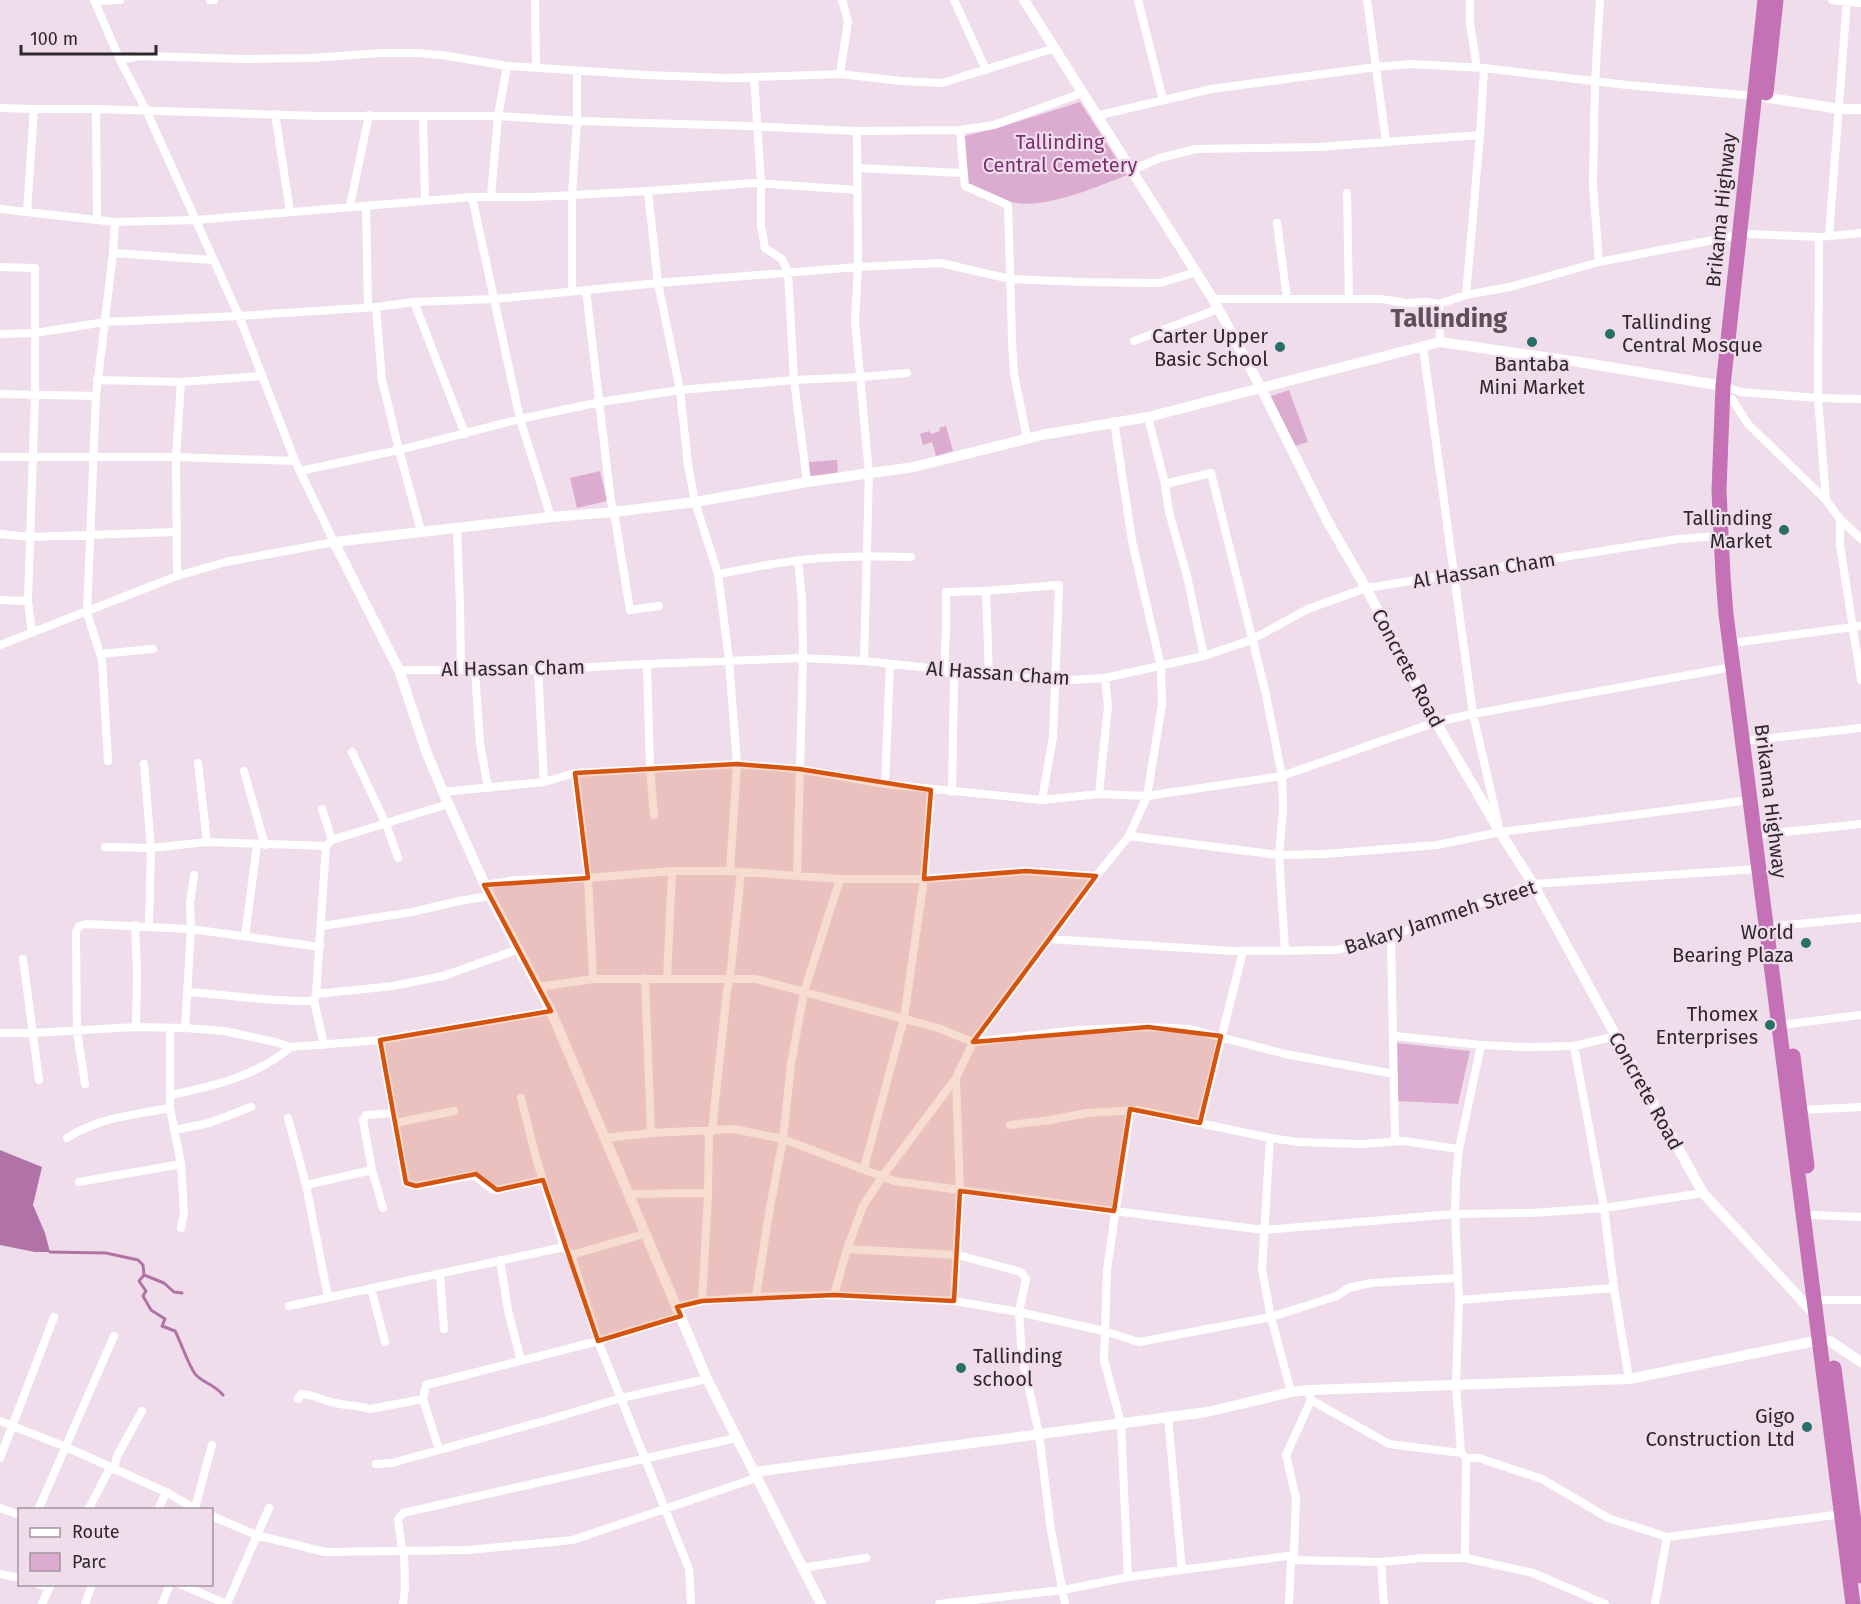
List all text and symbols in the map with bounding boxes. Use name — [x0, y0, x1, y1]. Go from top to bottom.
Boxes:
scale bar — [21, 18, 156, 56]
text: 100 m — [30, 28, 78, 50]
park label: Tallinding Central Cemetery — [983, 130, 1137, 177]
street label: Brikama Highway — [1701, 131, 1741, 289]
district label: Tallinding — [1391, 303, 1508, 334]
place label: Tallinding Central Mosque — [1622, 310, 1763, 357]
place label: Carter Upper Basic School — [1152, 324, 1268, 371]
marker: Tallinding Central Mosque — [1603, 327, 1617, 341]
marker: Bantaba Mini Market — [1525, 335, 1539, 349]
marker: Carter Upper Basic School — [1273, 340, 1287, 354]
place label: Bantaba Mini Market — [1479, 352, 1586, 399]
place label: Tallinding Market — [1683, 506, 1773, 553]
marker: Tallinding Market — [1777, 523, 1791, 537]
street label: Al Hassan Cham — [1411, 547, 1557, 593]
street label: Concrete Road — [1367, 605, 1449, 731]
street label: Al Hassan Cham — [441, 655, 585, 681]
street label: Al Hassan Cham — [925, 656, 1071, 690]
street label: Brikama Highway — [1750, 722, 1792, 880]
street label: Bakary Jammeh Street — [1341, 874, 1540, 959]
place label: World Bearing Plaza — [1672, 920, 1794, 967]
marker: World Bearing Plaza — [1799, 936, 1813, 950]
place label: Thomex Enterprises — [1655, 1002, 1758, 1049]
marker: Thomex Enterprises — [1763, 1018, 1777, 1032]
street label: Concrete Road — [1604, 1028, 1688, 1154]
place label: Tallinding school — [973, 1344, 1062, 1391]
marker: Tallinding school — [954, 1361, 968, 1375]
place label: Gigo Construction Ltd — [1645, 1404, 1795, 1451]
marker: Gigo Construction Ltd — [1800, 1420, 1814, 1434]
legend — [18, 1508, 213, 1586]
text: Route — [72, 1521, 120, 1543]
text: Parc — [72, 1551, 107, 1573]

